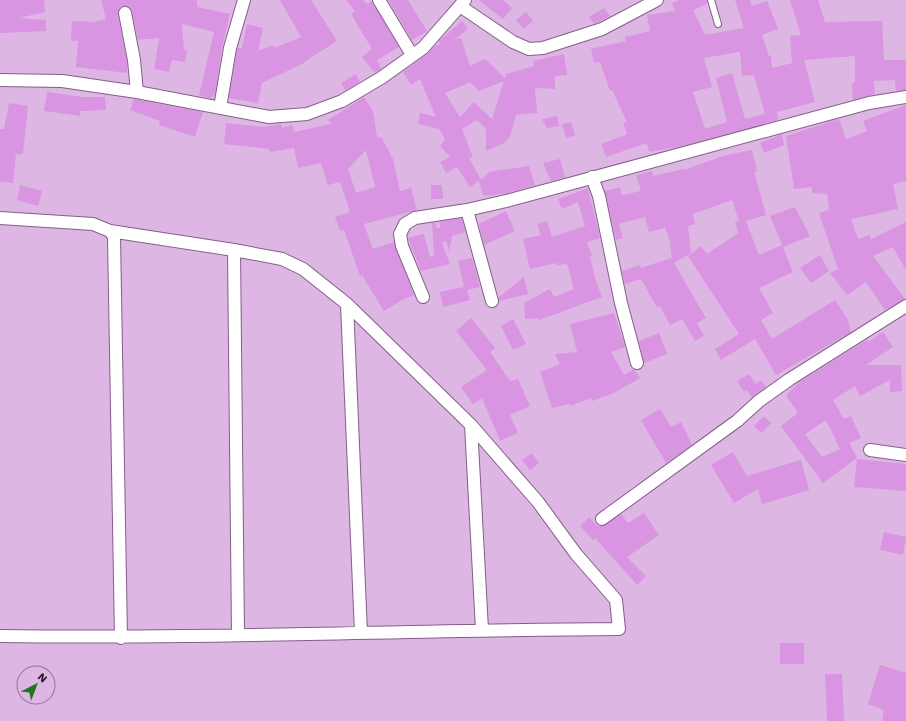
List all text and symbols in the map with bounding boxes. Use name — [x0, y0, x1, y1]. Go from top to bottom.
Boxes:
north arrow — [16, 665, 56, 705]
text: N — [35, 670, 50, 685]

